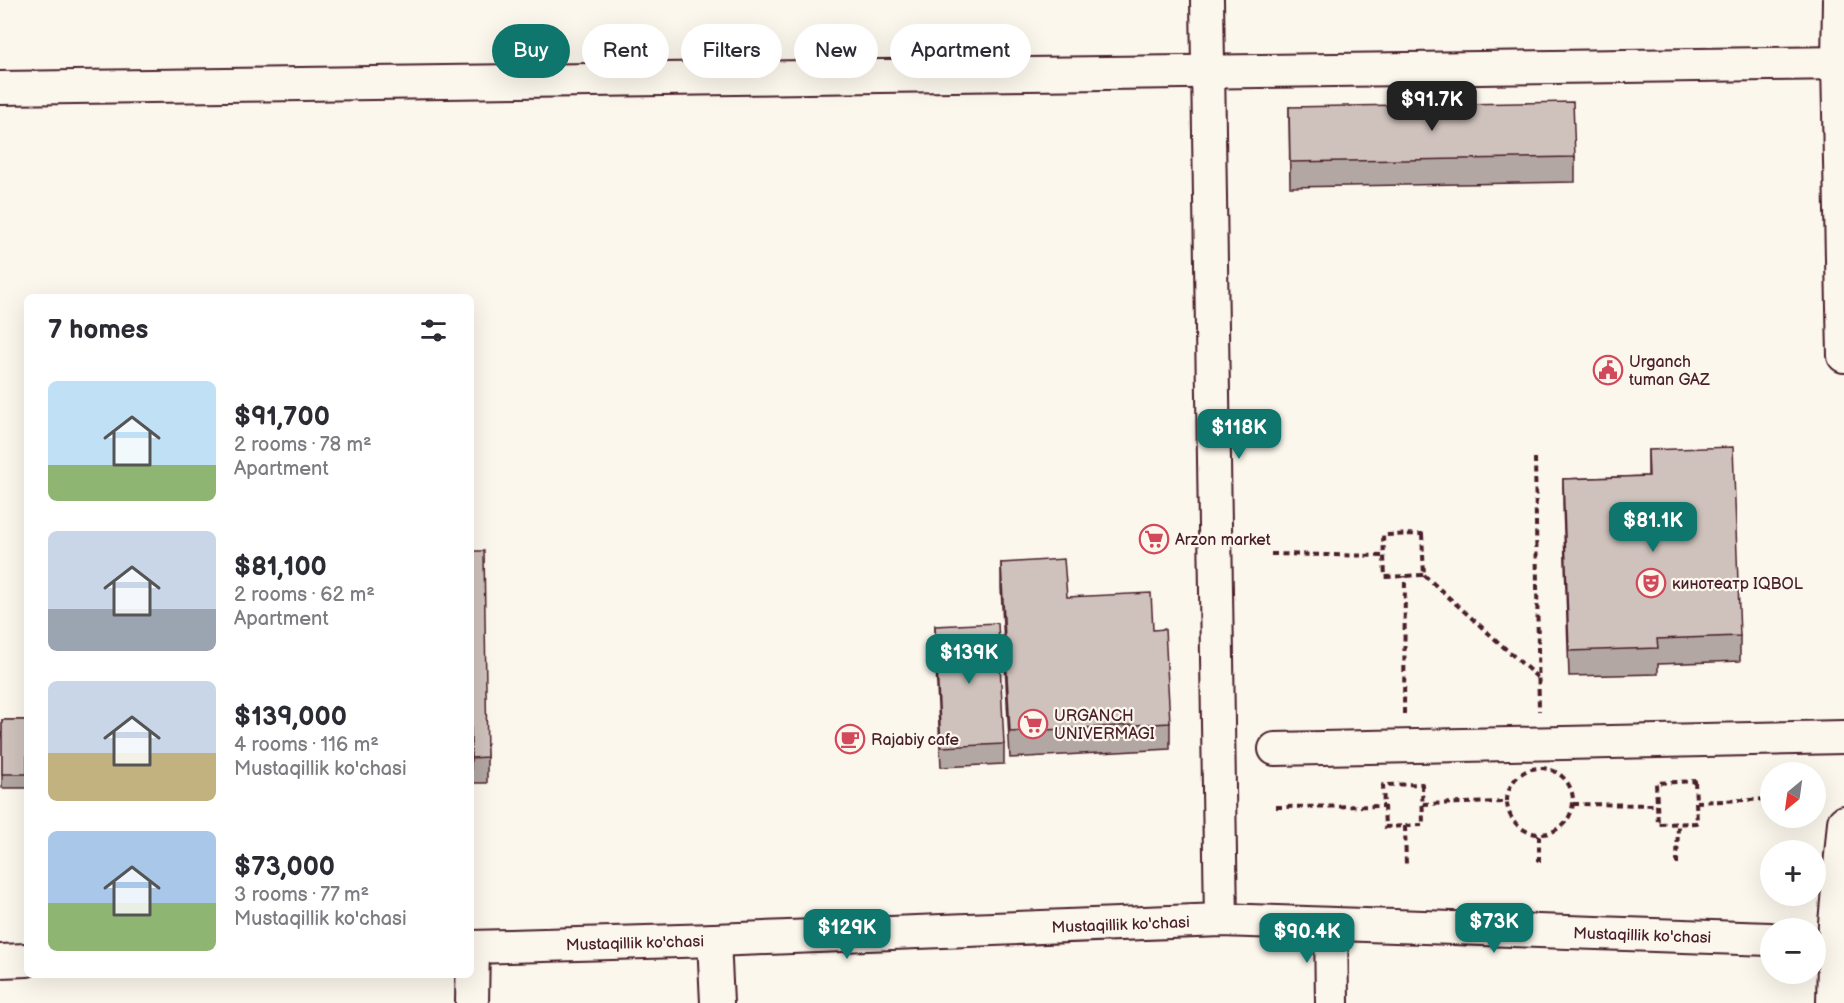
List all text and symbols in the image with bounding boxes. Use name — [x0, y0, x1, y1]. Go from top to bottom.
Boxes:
chip: Buy — [492, 24, 570, 78]
chip: Rent — [582, 24, 669, 78]
chip: Filters — [681, 24, 782, 78]
chip: New — [794, 24, 878, 78]
chip: Apartment — [890, 24, 1031, 78]
pin: $91.7K — [1383, 81, 1481, 132]
text: $91.7K — [1401, 88, 1463, 112]
icon: filters — [417, 314, 450, 347]
text: 7 homes — [48, 315, 148, 346]
place label: Urganch tuman GAZ — [1629, 353, 1710, 390]
public building icon: Urganch tuman GAZ — [1592, 354, 1624, 386]
text: $91,700 — [234, 402, 330, 433]
icon: home — [96, 405, 168, 477]
pin: $118K — [1197, 409, 1281, 460]
text: $118K — [1211, 416, 1267, 440]
text: 2 rooms · 78 m² — [234, 433, 372, 457]
text: Apartment — [234, 457, 329, 481]
pin: $81.1K — [1604, 502, 1702, 553]
text: $81.1K — [1623, 509, 1683, 533]
supermarket icon: Arzon market — [1138, 523, 1170, 555]
place label: Arzon market — [1175, 531, 1271, 550]
text: $81,100 — [234, 552, 327, 583]
icon: home — [96, 555, 168, 627]
theatre icon: кинотеатр IQBOL — [1635, 567, 1667, 599]
place label: кинотеатр IQBOL — [1672, 575, 1804, 594]
text: 2 rooms · 62 m² — [234, 583, 375, 607]
text: Apartment — [234, 607, 329, 631]
pin: $139K — [927, 634, 1011, 685]
text: $139K — [940, 641, 998, 665]
text: $139,000 — [234, 702, 347, 733]
icon: home — [96, 705, 168, 777]
place label: URGANCH UNIVERMAGI — [1054, 707, 1155, 744]
supermarket icon: URGANCH UNIVERMAGI — [1017, 708, 1049, 740]
cafe icon: Rajabiy cafe — [834, 723, 866, 755]
place label: Rajabiy cafe — [871, 731, 959, 750]
text: 4 rooms · 116 m² — [234, 733, 379, 757]
text: Mustaqillik ko'chasi — [234, 757, 407, 781]
north arrow — [1760, 762, 1826, 828]
map controls — [1760, 762, 1826, 984]
button: + — [1760, 840, 1826, 906]
text: $73,000 — [234, 852, 335, 883]
icon: home — [96, 855, 168, 927]
text: 3 rooms · 77 m² — [234, 883, 369, 907]
pin: $73K — [1458, 903, 1530, 954]
text: Mustaqillik ko'chasi — [234, 907, 407, 931]
pin: $129K — [805, 909, 889, 960]
text: $73K — [1469, 910, 1519, 934]
street label: Mustaqillik ko'chasi — [1051, 913, 1190, 938]
pin: $90.4K — [1258, 913, 1356, 964]
text: $129K — [818, 916, 876, 940]
button: − — [1760, 918, 1826, 984]
text: $90.4K — [1273, 920, 1341, 944]
street label: Mustaqillik ko'chasi — [1573, 924, 1712, 948]
street label: Mustaqillik ko'chasi — [566, 932, 704, 955]

